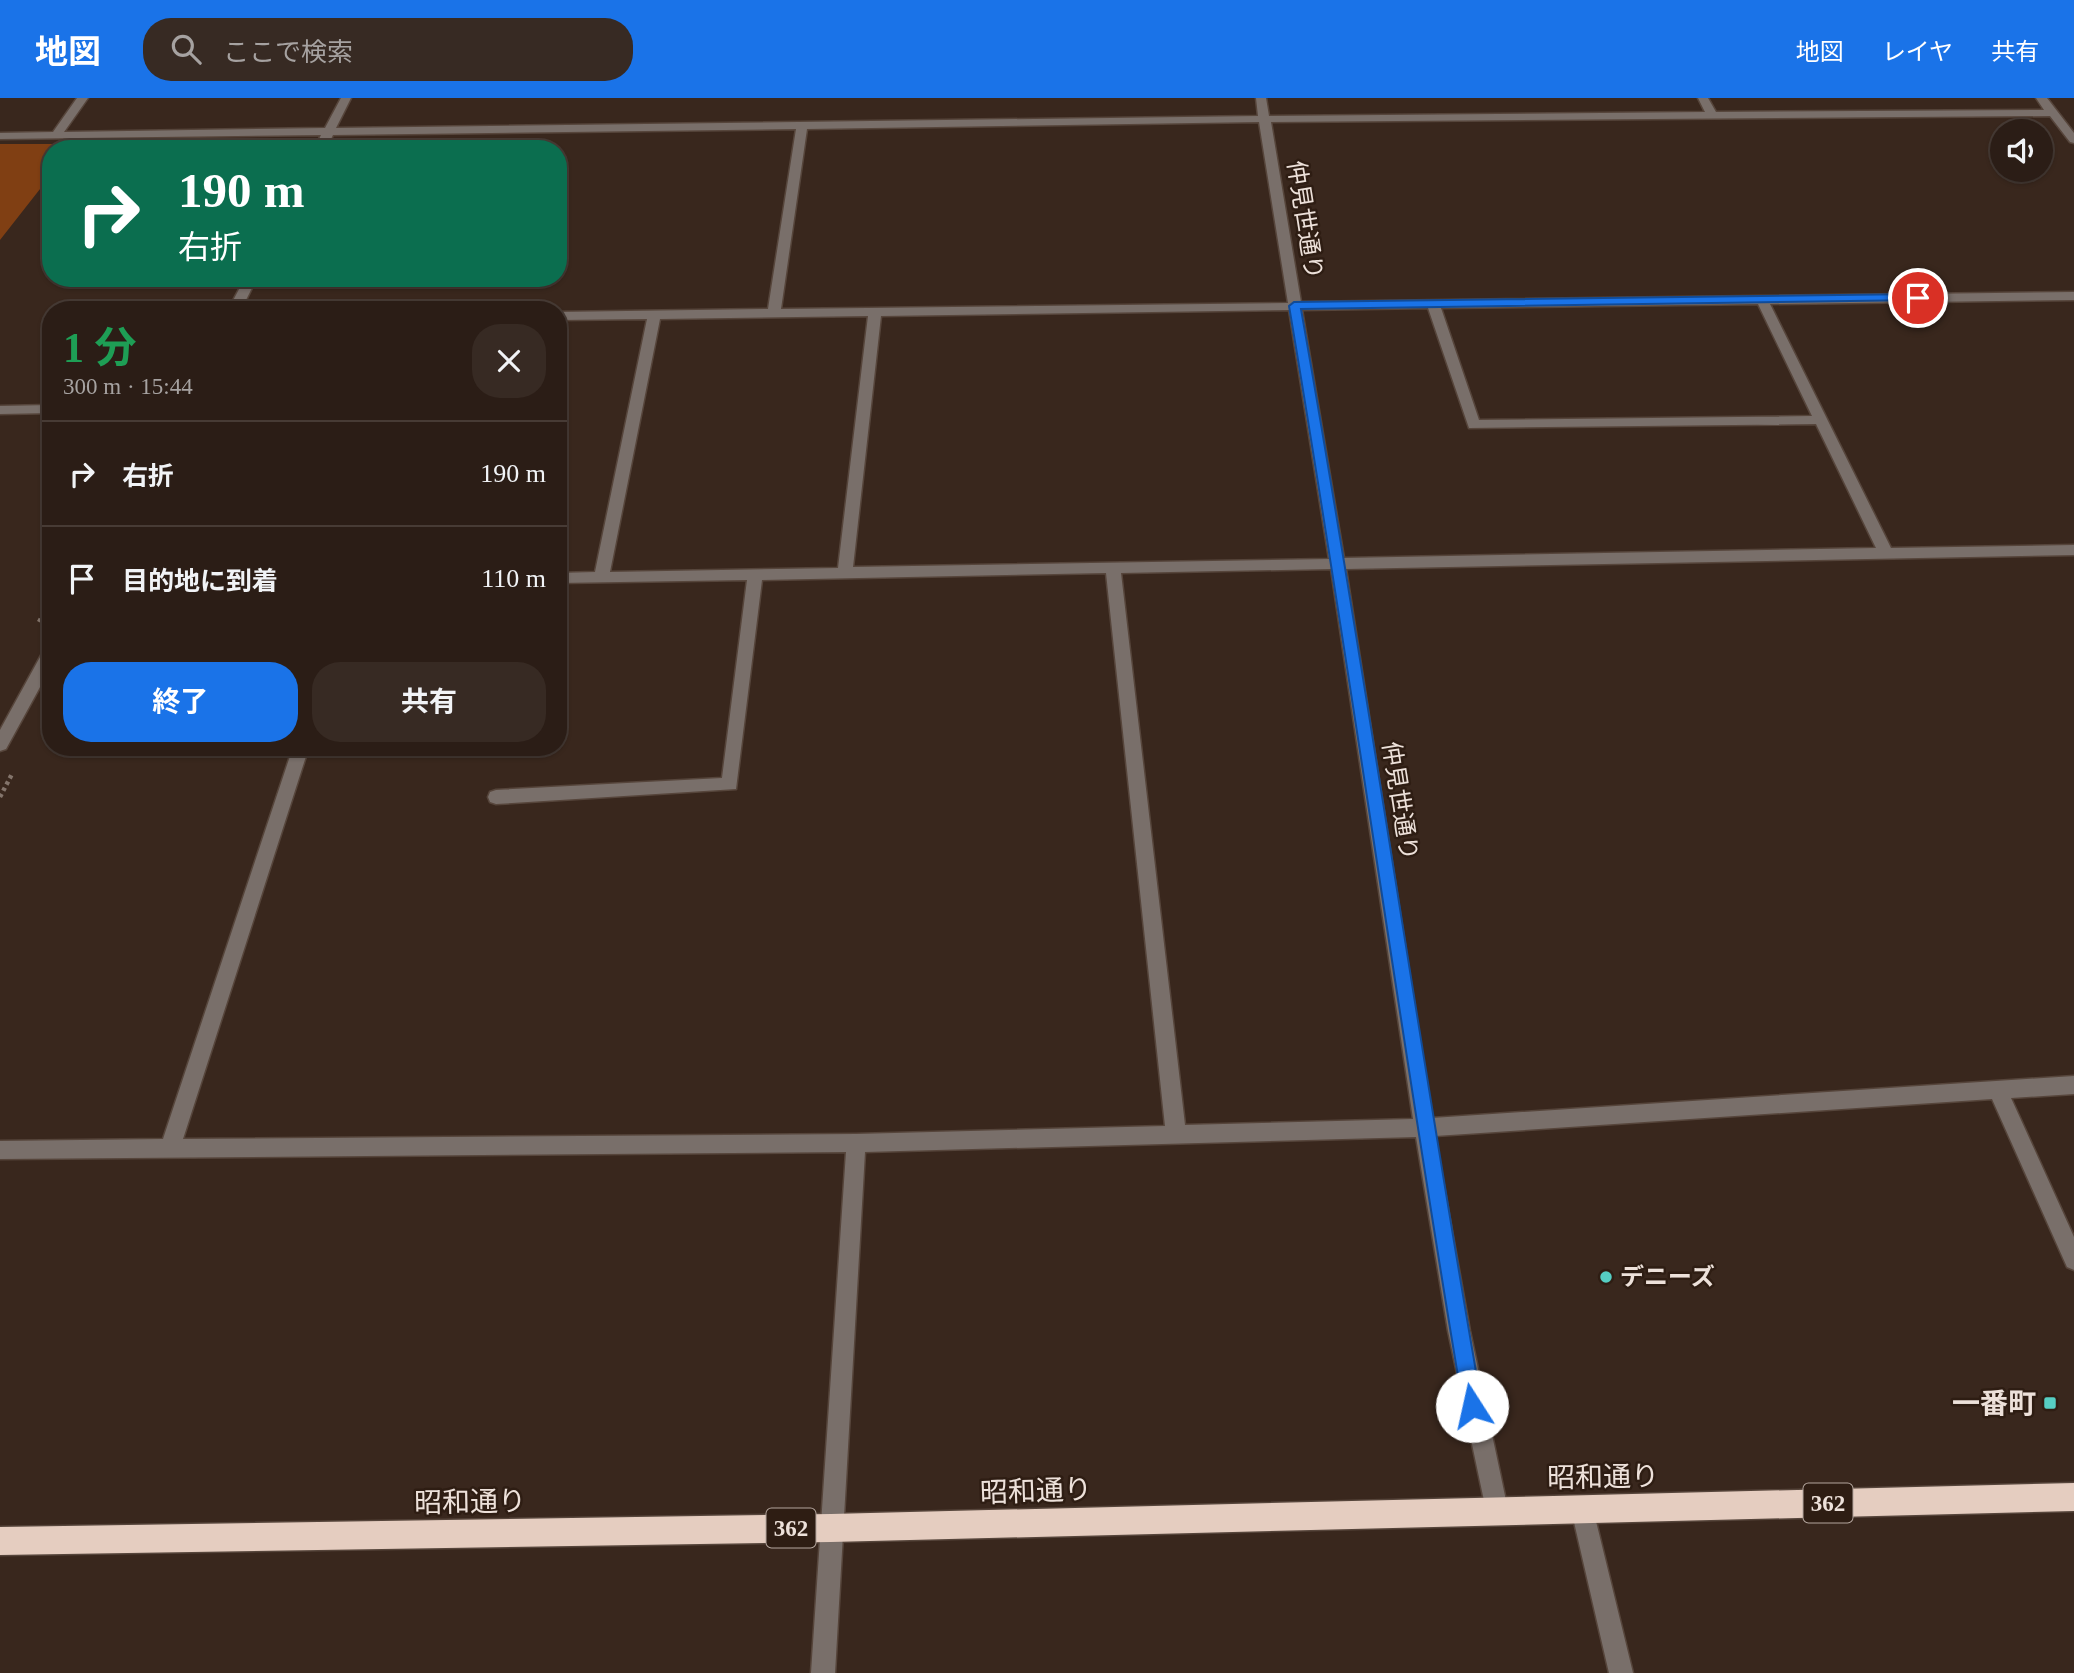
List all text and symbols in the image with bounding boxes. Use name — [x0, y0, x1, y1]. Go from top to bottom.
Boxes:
search box — [143, 18, 633, 81]
icon: search — [167, 30, 205, 68]
text: 地図 — [35, 34, 101, 70]
text: ここで検索 — [223, 38, 353, 67]
text: 地図 — [1796, 39, 1844, 65]
text: レイヤ — [1882, 39, 1953, 65]
text: 共有 — [1991, 39, 2039, 65]
map controls — [1990, 119, 2053, 182]
button: sound — [1990, 119, 2053, 182]
street label: 仲見世通り — [1283, 159, 1327, 281]
text: 190 m — [178, 163, 305, 218]
icon: right — [63, 168, 154, 259]
text: 右折 — [178, 229, 242, 265]
pin — [1888, 268, 1948, 328]
icon: arrive — [1899, 279, 1937, 317]
button: close — [472, 324, 546, 398]
text: 1 分 — [63, 325, 137, 371]
text: 300 m · 15:44 — [63, 374, 193, 399]
icon: right — [63, 455, 101, 493]
text: 190 m — [480, 459, 546, 488]
text: 右折 — [122, 462, 174, 491]
icon: arrive — [63, 560, 101, 598]
text: 110 m — [481, 564, 546, 593]
text: 目的地に到着 — [122, 567, 278, 596]
button: 終了 — [63, 662, 298, 742]
button: 共有 — [312, 662, 546, 742]
street label: 仲見世通り — [1378, 740, 1422, 862]
place label: デニーズ — [1620, 1264, 1715, 1290]
marker: デニーズ — [1598, 1269, 1614, 1285]
position arrow — [1435, 1369, 1509, 1443]
place label: 一番町 — [1952, 1388, 2036, 1419]
marker: 一番町 — [2042, 1395, 2058, 1411]
street label: 昭和通り — [1547, 1461, 1659, 1493]
street label: 昭和通り — [979, 1474, 1093, 1508]
road number: 362 — [1804, 1484, 1853, 1522]
street label: 昭和通り — [414, 1486, 526, 1518]
road number: 362 — [766, 1508, 816, 1548]

